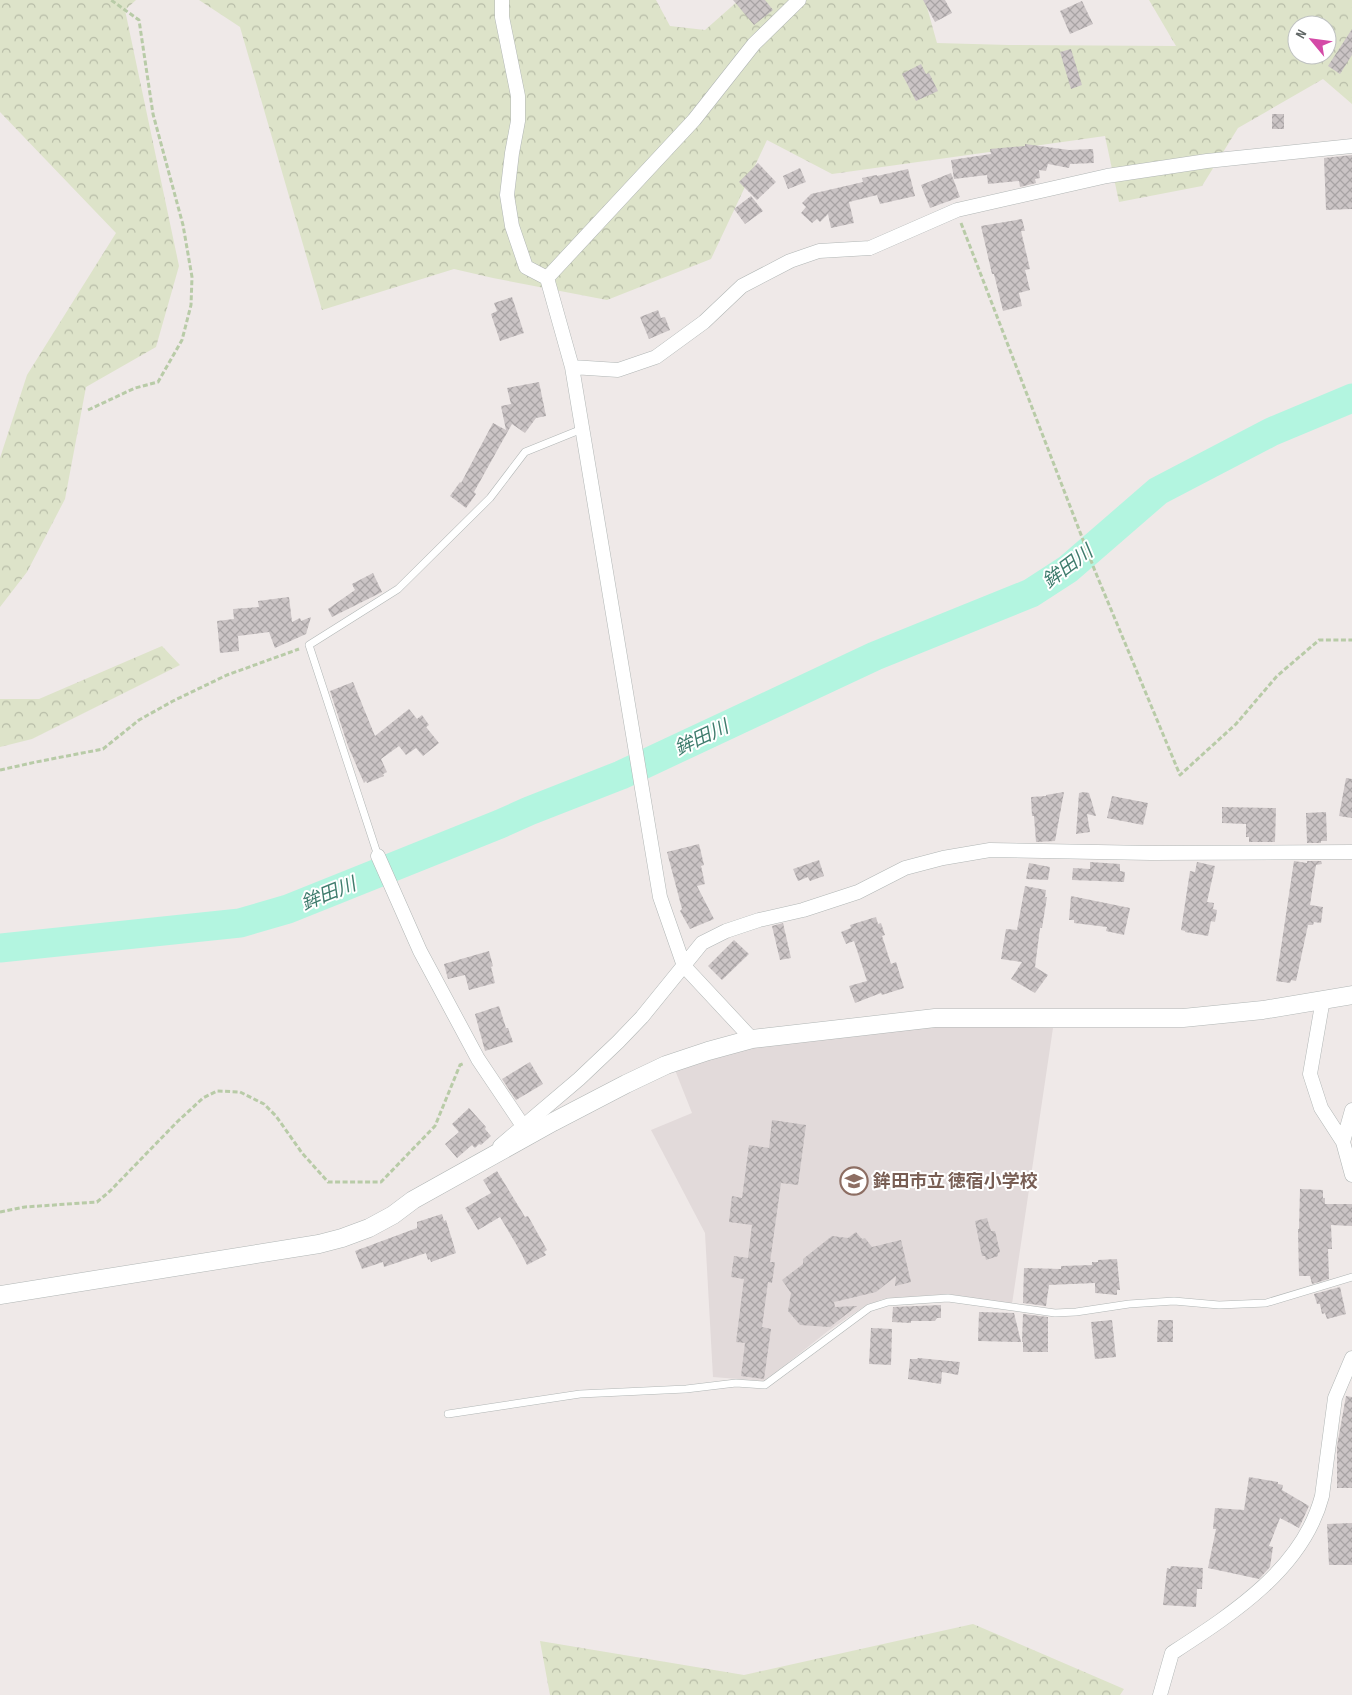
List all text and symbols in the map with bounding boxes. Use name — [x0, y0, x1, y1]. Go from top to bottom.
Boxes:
north arrow — [1287, 15, 1337, 65]
text: N — [1292, 27, 1310, 41]
water label: 鉾田川 — [1038, 540, 1099, 594]
water label: 鉾田川 — [671, 715, 734, 761]
water label: 鉾田川 — [298, 872, 361, 916]
school or university icon: 鉾田市立 徳宿小学校 — [839, 1166, 869, 1196]
place label: 鉾田市立 徳宿小学校 — [872, 1171, 1038, 1192]

